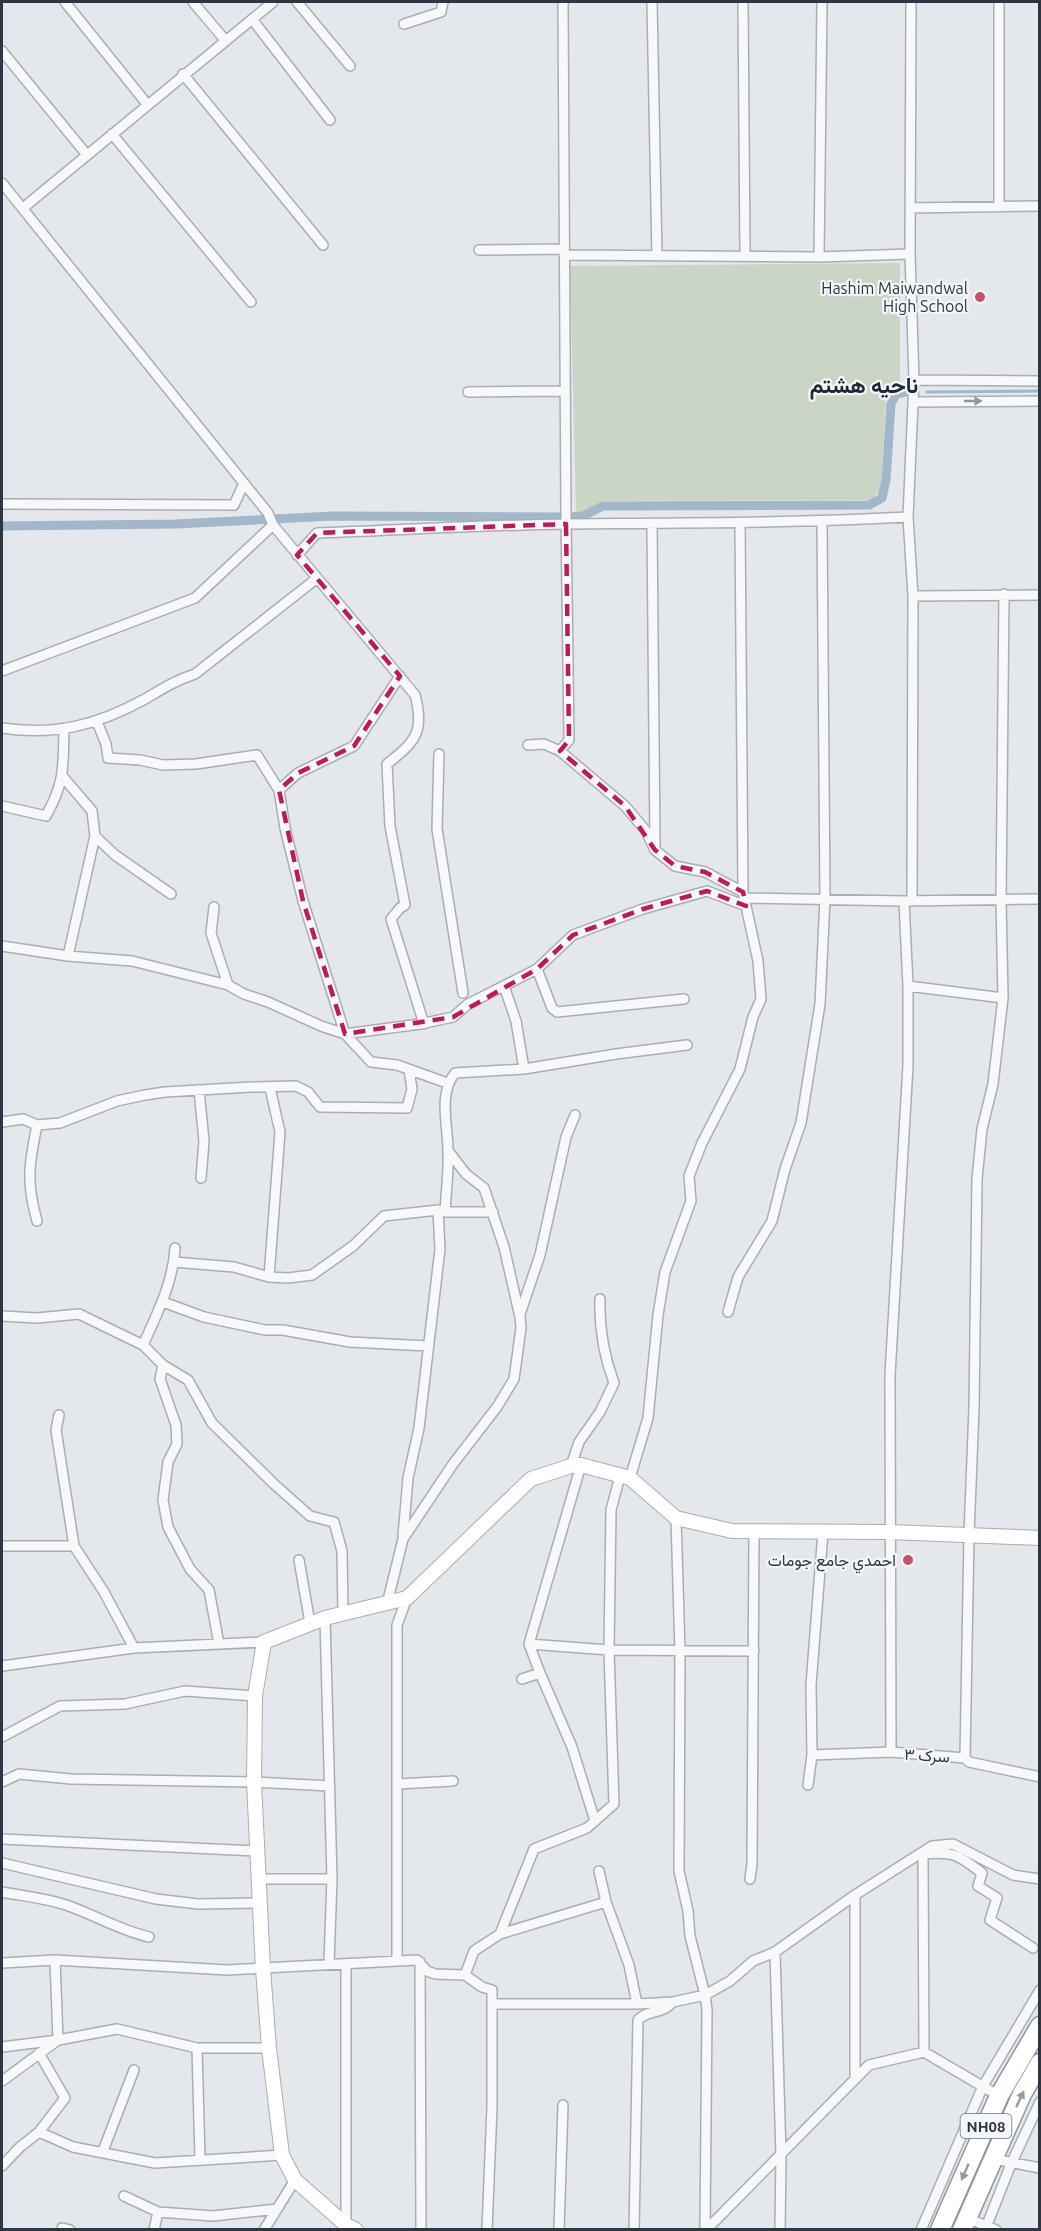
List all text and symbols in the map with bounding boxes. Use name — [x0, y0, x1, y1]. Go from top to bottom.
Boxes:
place label: Hashim Maiwandwal High School — [821, 279, 968, 315]
marker: Hashim Maiwandwal High School — [973, 290, 987, 304]
district label: ناحیه هشتم — [810, 372, 918, 400]
one-way arrow — [963, 397, 982, 406]
place label: احمدي جامع جومات — [768, 1551, 896, 1574]
marker: احمدي جامع جومات — [901, 1553, 915, 1567]
street label: سرک ۳ — [904, 1744, 950, 1768]
one-way arrow — [1015, 2091, 1024, 2108]
road number: NH08 — [960, 2114, 1012, 2138]
one-way arrow — [961, 2163, 970, 2180]

